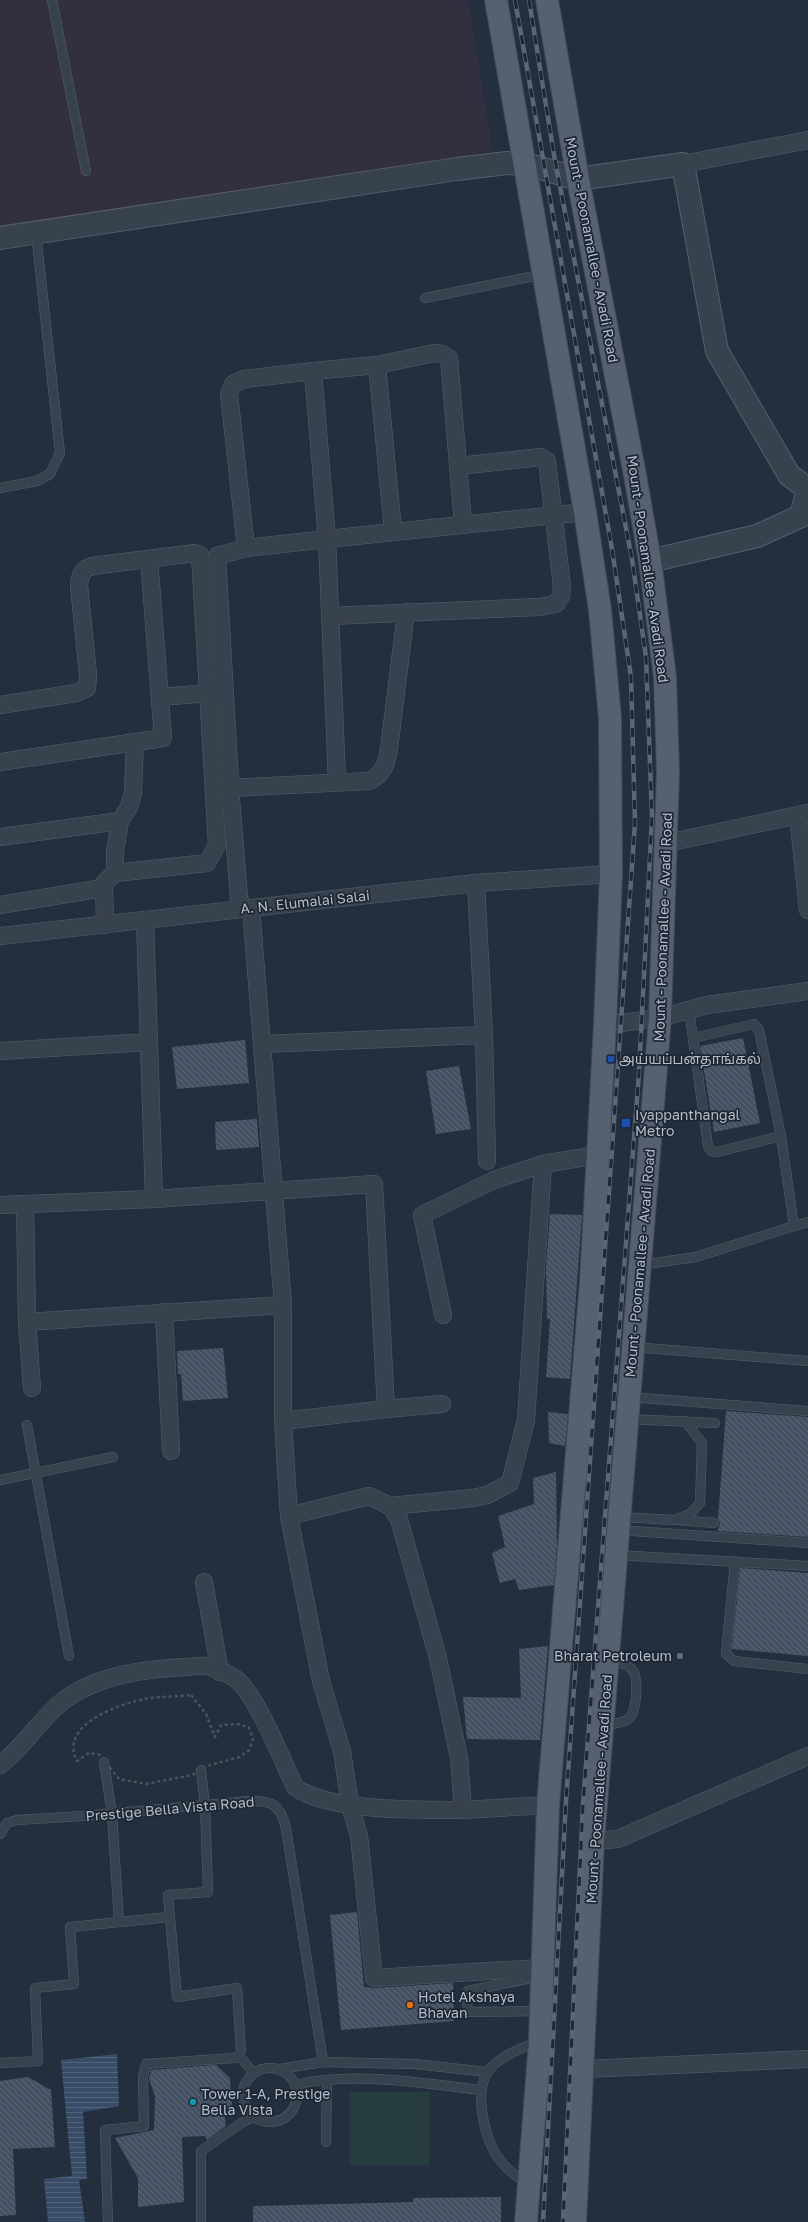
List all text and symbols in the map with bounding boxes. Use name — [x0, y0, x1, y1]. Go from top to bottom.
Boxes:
street label: Mount - Poonamallee - Avadi Road — [562, 136, 623, 364]
street label: Mount - Poonamallee - Avadi Road — [624, 454, 673, 684]
street label: Mount - Poonamallee - Avadi Road — [650, 812, 675, 1042]
street label: A. N. Elumalai Salai — [239, 886, 370, 917]
place label: அய்யப்பன்தாங்கல் — [619, 1050, 761, 1069]
marker: அய்யப்பன்தாங்கல் — [606, 1054, 616, 1064]
place label: Iyappanthangal Metro — [635, 1106, 740, 1139]
marker: Iyappanthangal Metro — [620, 1117, 632, 1129]
street label: Mount - Poonamallee - Avadi Road — [621, 1148, 658, 1378]
place label: Bharat Petroleum — [554, 1647, 672, 1664]
marker: Bharat Petroleum — [675, 1651, 685, 1661]
street label: Mount - Poonamallee - Avadi Road — [582, 1674, 615, 1904]
street label: Prestige Bella Vista Road — [85, 1793, 255, 1824]
place label: Hotel Akshaya Bhavan — [418, 1988, 515, 2021]
marker: Hotel Akshaya Bhavan — [405, 2000, 415, 2010]
place label: Tower 1-A, Prestige Bella Vista — [201, 2085, 330, 2118]
marker: Tower 1-A, Prestige Bella Vista — [188, 2097, 198, 2107]

